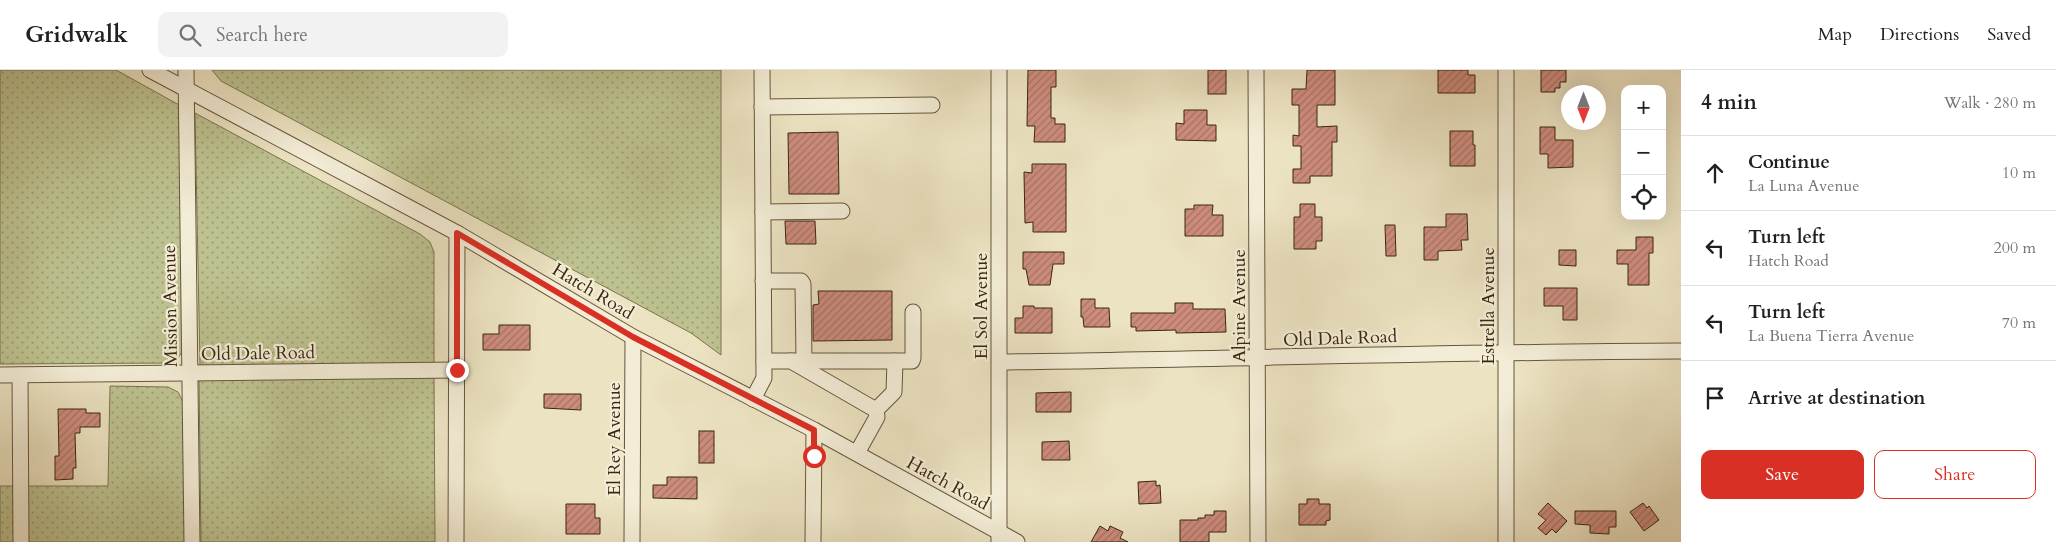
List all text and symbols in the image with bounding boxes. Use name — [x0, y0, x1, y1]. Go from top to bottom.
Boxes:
search box — [158, 12, 508, 57]
text: Gridwalk — [25, 18, 128, 51]
icon: search — [176, 21, 204, 49]
text: Search here — [216, 22, 308, 48]
text: Map — [1818, 22, 1852, 47]
text: Directions — [1880, 22, 1959, 47]
text: Saved — [1987, 22, 2031, 47]
north arrow — [1561, 85, 1606, 130]
map controls — [1621, 85, 1666, 220]
button: + — [1621, 85, 1666, 130]
text: 4 min — [1701, 88, 1757, 117]
text: Walk · 280 m — [1944, 92, 2036, 114]
button: − — [1621, 130, 1666, 175]
text: Continue — [1748, 149, 1830, 175]
icon: ahead — [1701, 159, 1729, 187]
text: 10 m — [2002, 162, 2036, 184]
button: locate — [1621, 175, 1666, 220]
text: La Luna Avenue — [1748, 175, 1860, 197]
text: Turn left — [1748, 224, 1825, 250]
icon: left — [1701, 234, 1729, 262]
text: 200 m — [1994, 237, 2036, 259]
street label: Mission Avenue — [157, 245, 184, 367]
street label: Estrella Avenue — [1476, 247, 1501, 365]
street label: Alpine Avenue — [1227, 249, 1252, 363]
text: Hatch Road — [1748, 250, 1829, 272]
street label: El Sol Avenue — [969, 252, 994, 360]
street label: Hatch Road — [547, 257, 639, 326]
text: Turn left — [1748, 299, 1825, 325]
icon: left — [1701, 309, 1729, 337]
text: 70 m — [2002, 312, 2036, 334]
street label: Old Dale Road — [1283, 324, 1398, 353]
text: La Buena Tierra Avenue — [1748, 325, 1914, 347]
street label: Old Dale Road — [201, 340, 316, 367]
route end — [446, 359, 469, 382]
street label: El Rey Avenue — [602, 382, 627, 496]
icon: arrive — [1701, 384, 1729, 412]
text: Arrive at destination — [1748, 385, 1925, 411]
route start — [803, 445, 826, 468]
street label: Hatch Road — [902, 450, 994, 517]
button: Save — [1701, 450, 1864, 499]
button: Share — [1874, 450, 2036, 499]

